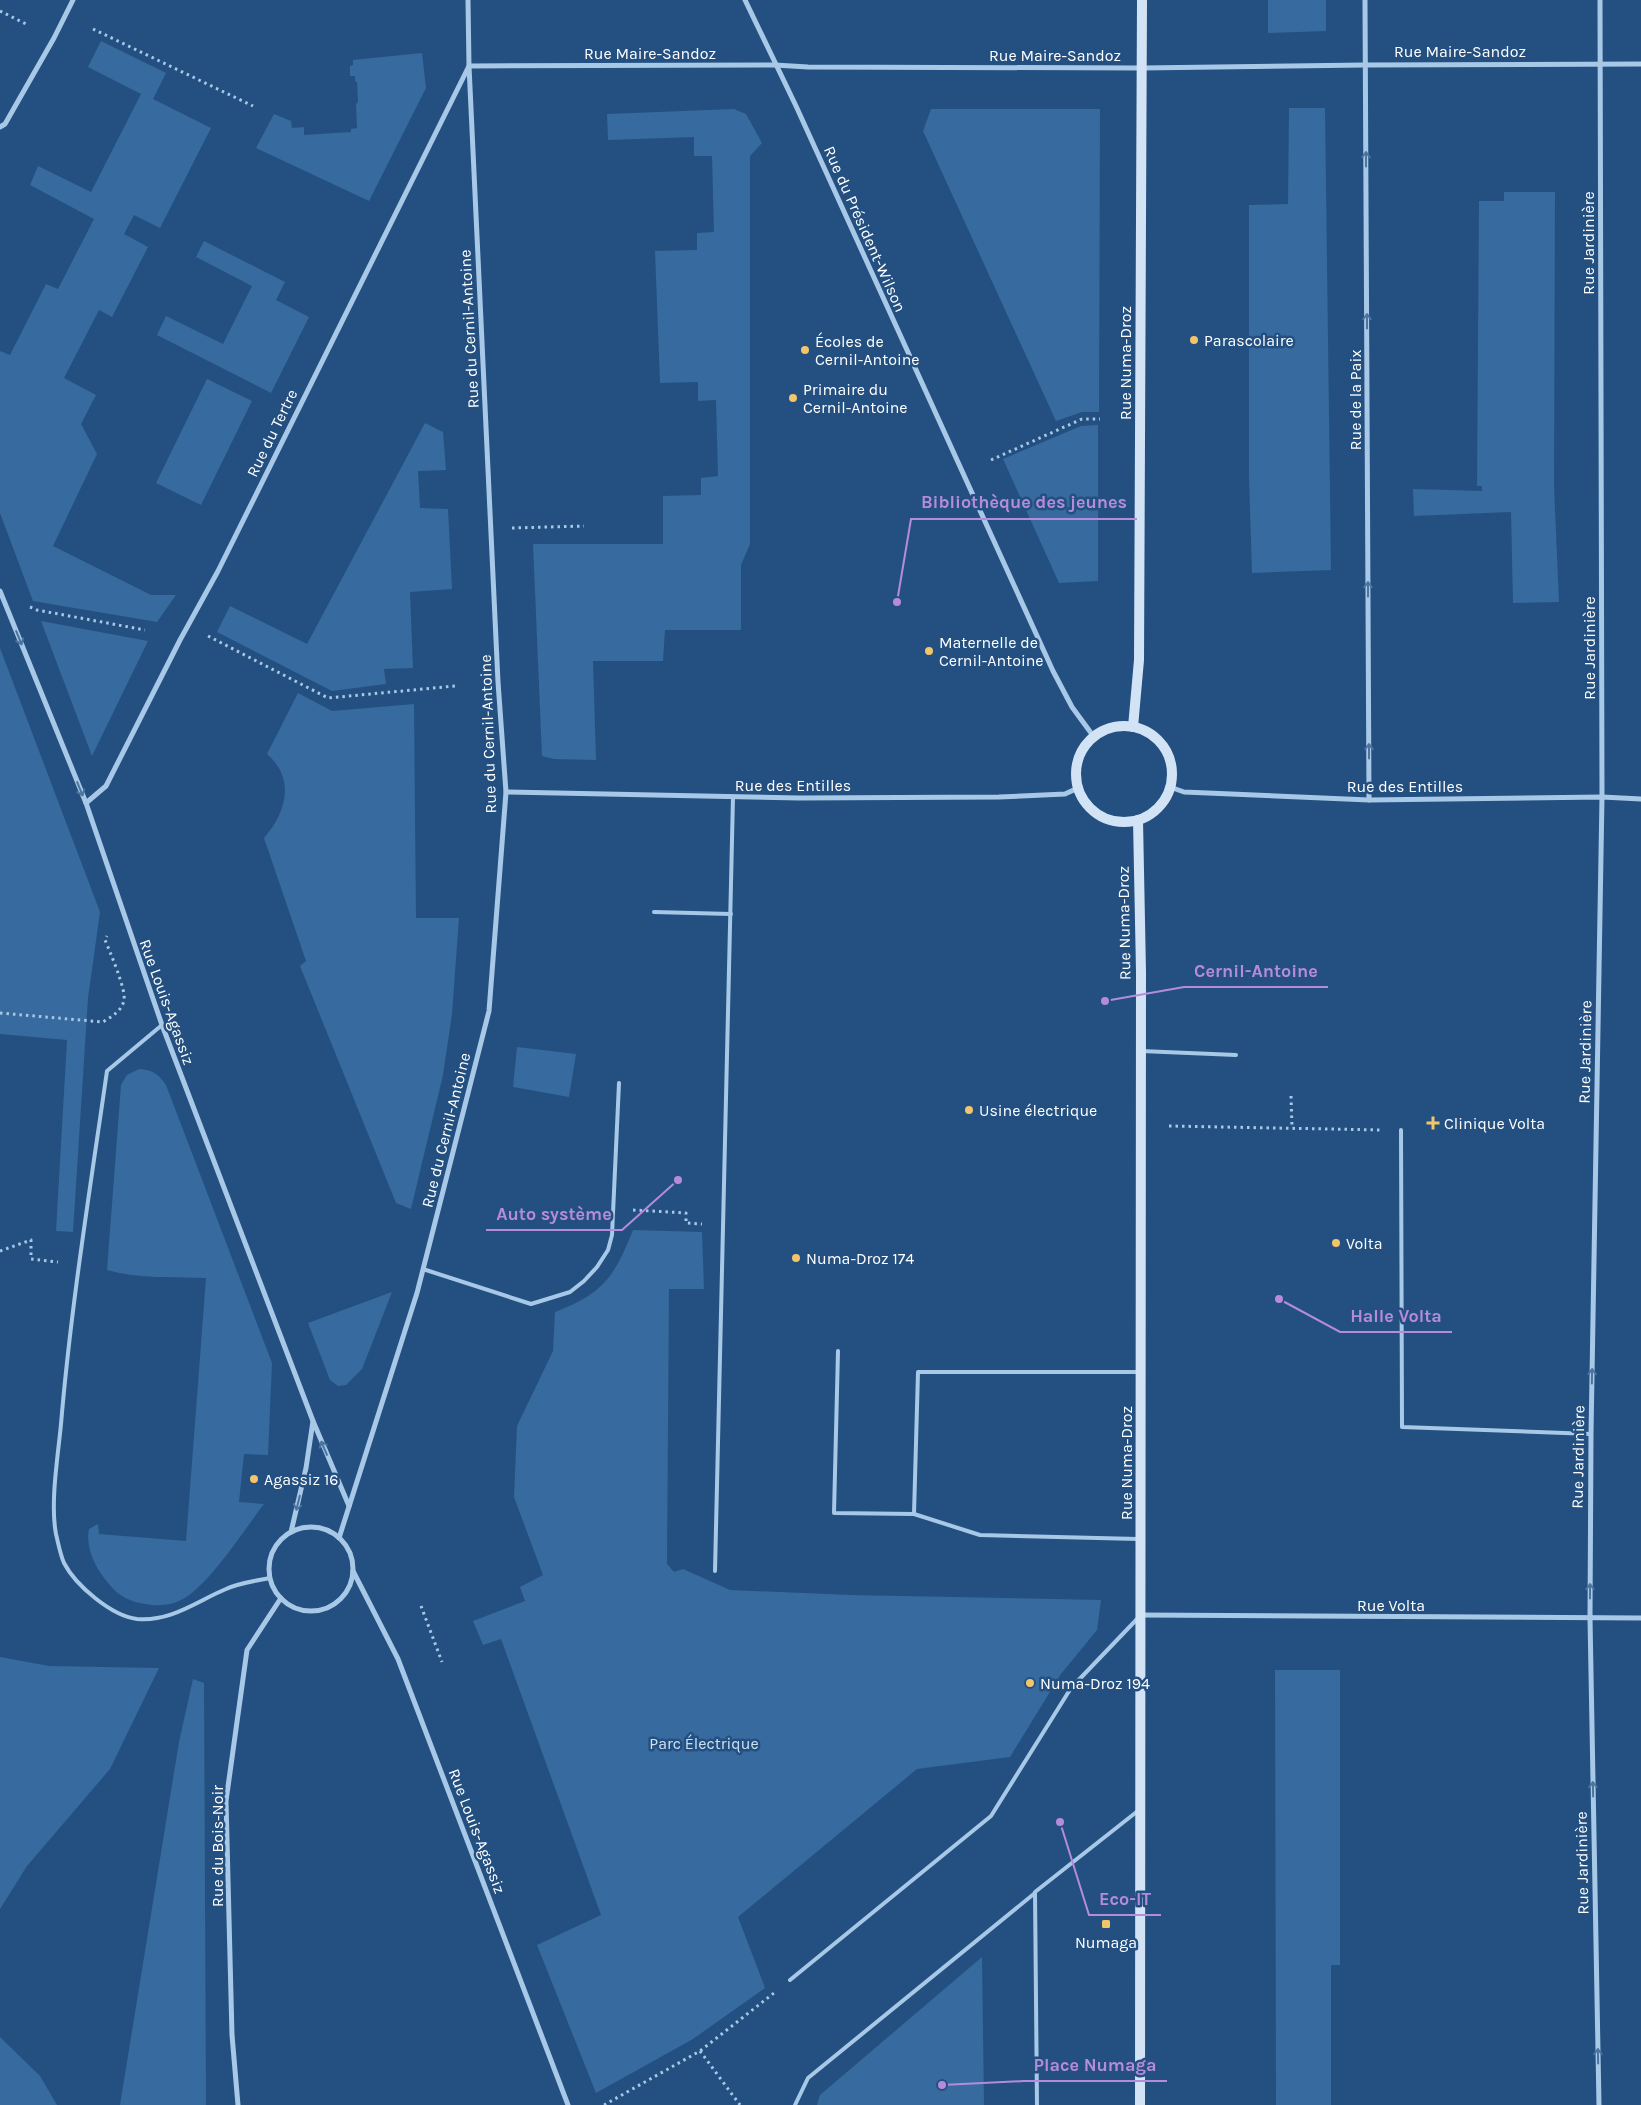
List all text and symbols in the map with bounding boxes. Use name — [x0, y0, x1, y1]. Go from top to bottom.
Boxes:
street label: Rue Maire-Sandoz — [1394, 42, 1526, 61]
street label: Rue Maire-Sandoz — [584, 44, 716, 63]
street label: Rue Maire-Sandoz — [989, 46, 1121, 65]
street label: Rue du Président-Wilson — [820, 143, 910, 315]
one-way arrow — [1361, 151, 1371, 168]
street label: Rue Jardinière — [1579, 191, 1598, 295]
street label: Rue du Cernil-Antoine — [455, 249, 483, 409]
street label: Rue Numa-Droz — [1116, 306, 1135, 420]
one-way arrow — [1362, 314, 1372, 330]
place label: Parascolaire — [1204, 331, 1294, 350]
place label: Écoles de Cernil-Antoine — [815, 332, 920, 369]
marker: Parascolaire — [1188, 334, 1200, 346]
marker: Écoles de Cernil-Antoine — [799, 344, 811, 356]
street label: Rue de la Paix — [1346, 350, 1365, 450]
place label: Primaire du Cernil-Antoine — [803, 380, 908, 417]
street label: Rue du Tertre — [243, 386, 301, 480]
marker: Primaire du Cernil-Antoine — [787, 392, 799, 404]
callout: Bibliothèque des jeunes — [911, 486, 1137, 519]
text: Bibliothèque des jeunes — [921, 491, 1127, 513]
one-way arrow — [1363, 581, 1373, 598]
street label: Rue Jardinière — [1580, 596, 1599, 700]
one-way arrow — [15, 630, 24, 645]
place label: Maternelle de Cernil-Antoine — [939, 633, 1044, 670]
marker: Maternelle de Cernil-Antoine — [923, 645, 935, 657]
street label: Rue du Cernil-Antoine — [476, 654, 500, 814]
one-way arrow — [1364, 744, 1374, 760]
street label: Rue des Entilles — [735, 776, 851, 795]
street label: Rue des Entilles — [1347, 777, 1463, 796]
one-way arrow — [76, 780, 85, 796]
street label: Rue Numa-Droz — [1114, 866, 1134, 980]
street label: Rue Louis-Agassiz — [135, 937, 199, 1067]
callout: Cernil-Antoine — [1184, 954, 1328, 987]
text: Cernil-Antoine — [1194, 960, 1318, 982]
street label: Rue Jardinière — [1575, 1000, 1595, 1104]
street label: Rue du Cernil-Antoine — [418, 1051, 474, 1209]
place label: Usine électrique — [979, 1101, 1097, 1120]
marker: Usine électrique — [963, 1104, 975, 1116]
place label: Clinique Volta — [1444, 1114, 1545, 1133]
marker: Clinique Volta — [1426, 1116, 1440, 1130]
callout: Auto système — [486, 1197, 622, 1230]
text: Auto système — [496, 1203, 612, 1225]
place label: Volta — [1346, 1234, 1383, 1253]
marker: Volta — [1330, 1237, 1342, 1249]
place label: Numa-Droz 174 — [806, 1249, 914, 1268]
marker: Numa-Droz 174 — [790, 1252, 802, 1264]
callout: Halle Volta — [1340, 1299, 1452, 1332]
text: Halle Volta — [1350, 1305, 1442, 1327]
one-way arrow — [1587, 1369, 1597, 1385]
street label: Rue Jardinière — [1568, 1405, 1588, 1509]
street label: Rue Numa-Droz — [1117, 1406, 1136, 1520]
one-way arrow — [319, 1441, 329, 1456]
place label: Agassiz 16 — [264, 1470, 338, 1489]
marker: Agassiz 16 — [248, 1473, 260, 1485]
one-way arrow — [293, 1495, 302, 1511]
one-way arrow — [1585, 1584, 1595, 1600]
street label: Rue Volta — [1357, 1596, 1425, 1615]
place label: Numa-Droz 194 — [1040, 1674, 1150, 1693]
marker: Numa-Droz 194 — [1024, 1677, 1036, 1689]
park label: Parc Électrique — [649, 1734, 759, 1753]
street label: Rue Louis-Agassiz — [444, 1766, 510, 1896]
one-way arrow — [1588, 1781, 1598, 1798]
street label: Rue du Bois-Noir — [208, 1785, 227, 1907]
street label: Rue Jardinière — [1572, 1811, 1592, 1915]
callout: Eco-IT — [1089, 1882, 1161, 1915]
text: Eco-IT — [1099, 1888, 1151, 1910]
marker: Numaga — [1100, 1918, 1112, 1930]
place label: Numaga — [1075, 1933, 1137, 1952]
callout: Place Numaga — [1024, 2048, 1167, 2081]
one-way arrow — [1593, 2049, 1603, 2065]
text: Place Numaga — [1034, 2054, 1156, 2076]

